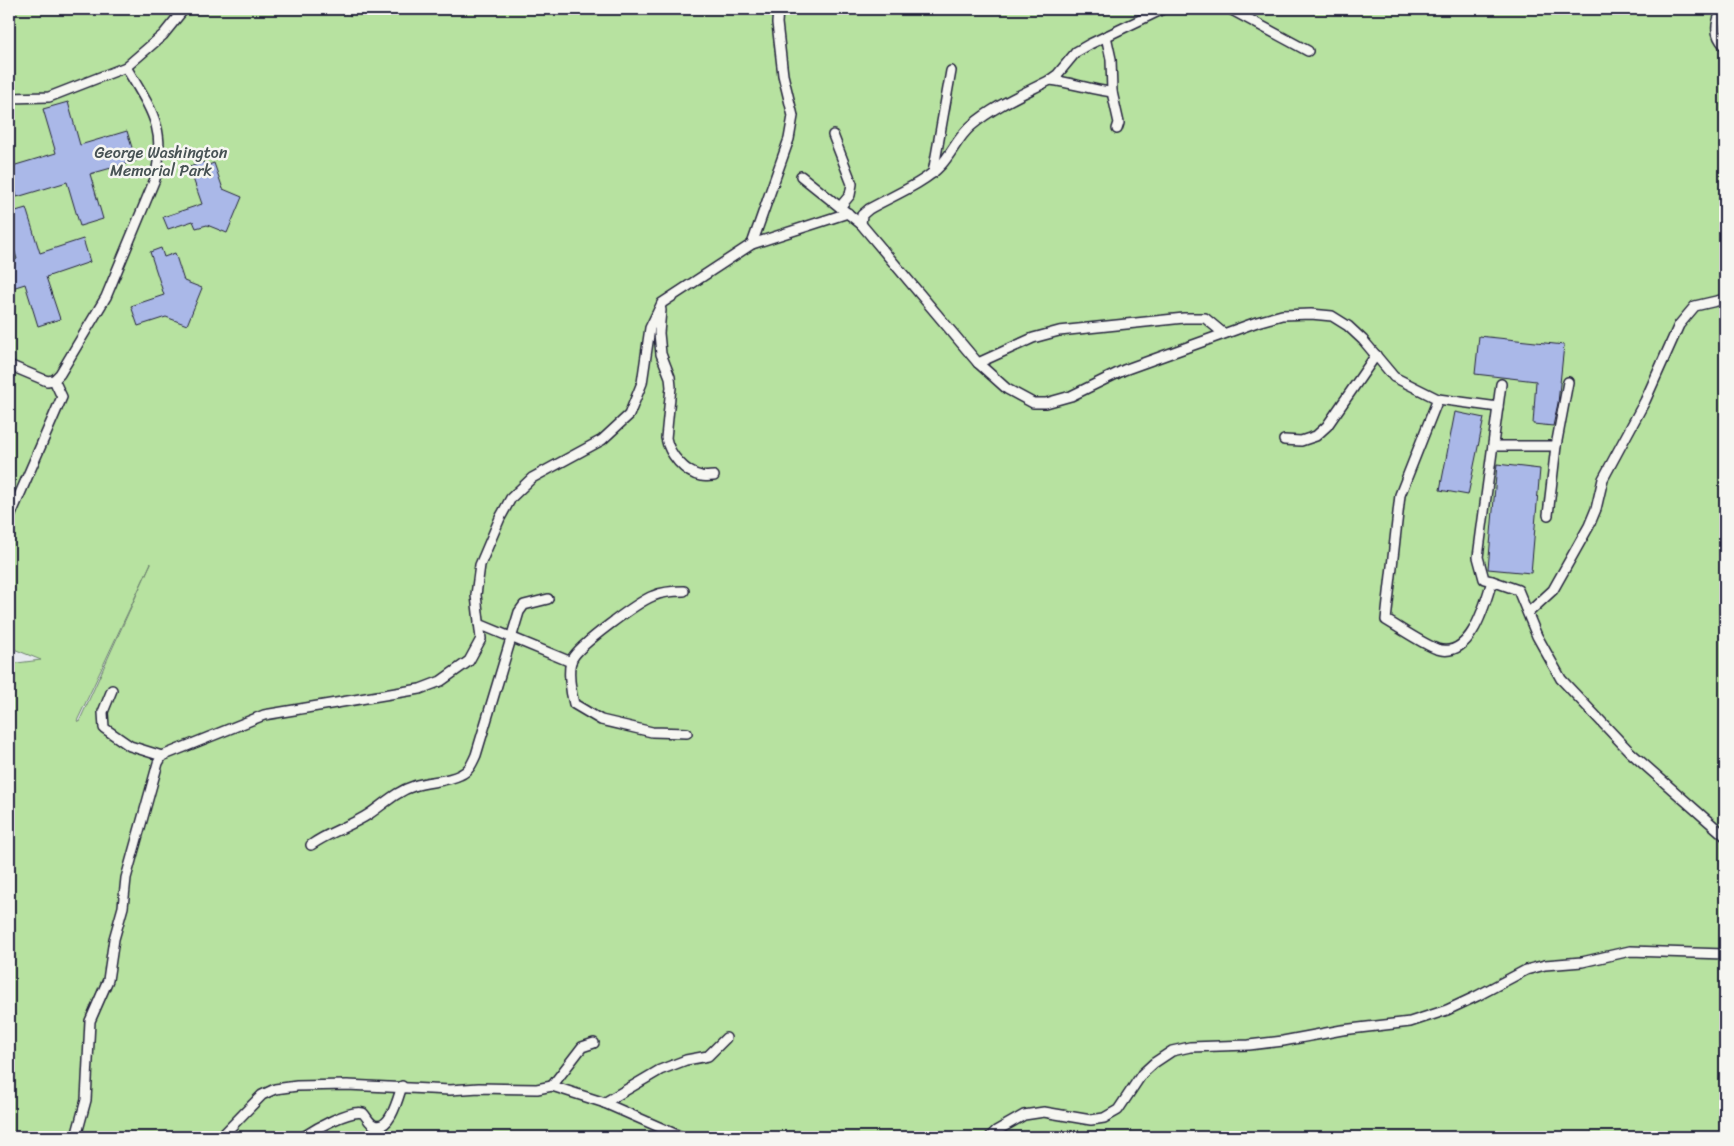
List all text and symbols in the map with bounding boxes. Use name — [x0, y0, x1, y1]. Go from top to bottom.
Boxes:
park label: George Washington Memorial Park — [95, 138, 228, 185]

